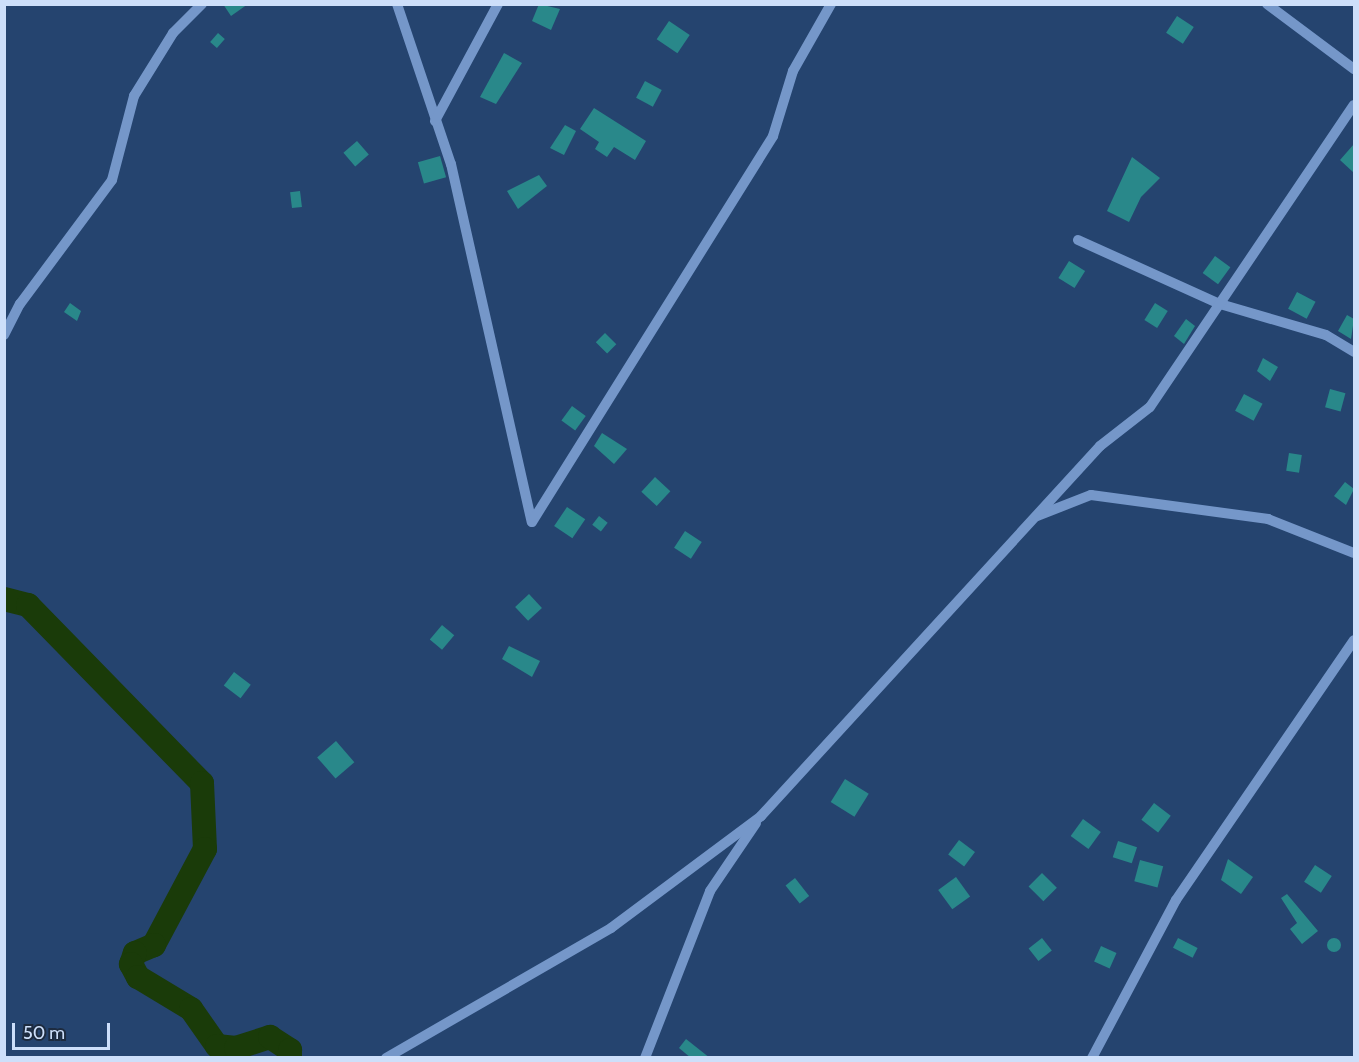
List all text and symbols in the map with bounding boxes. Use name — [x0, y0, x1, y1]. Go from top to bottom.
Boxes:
scale bar — [15, 1011, 112, 1049]
text: 50 m — [23, 1022, 65, 1044]

